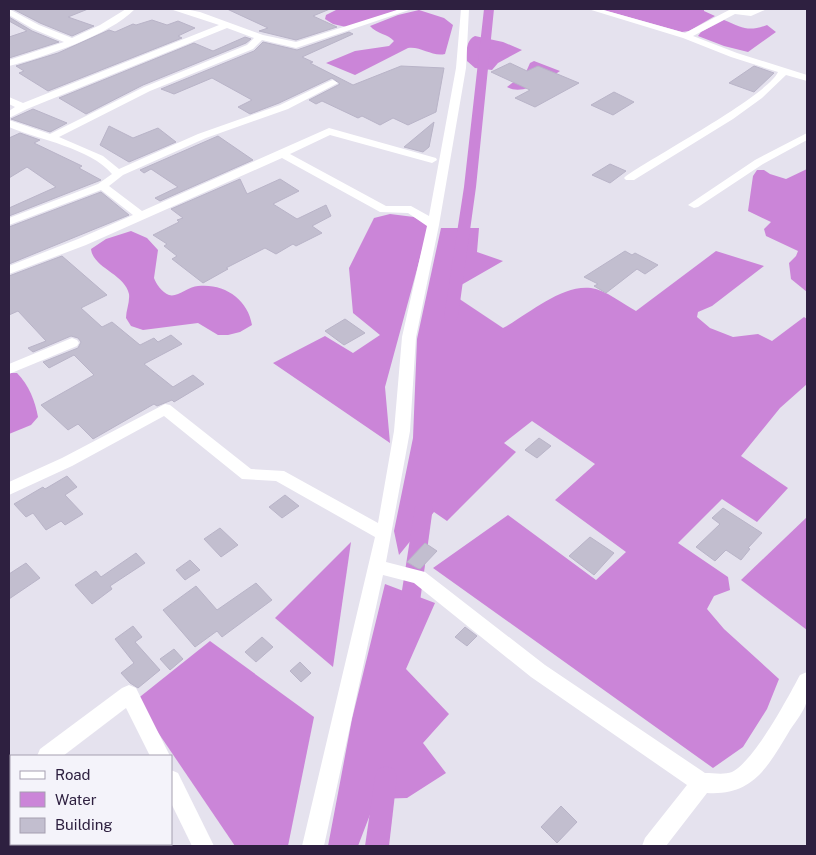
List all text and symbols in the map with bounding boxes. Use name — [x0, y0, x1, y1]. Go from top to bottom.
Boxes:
legend — [10, 755, 172, 845]
text: Road — [55, 766, 91, 783]
text: Water — [55, 791, 97, 808]
text: Building — [55, 816, 113, 833]

